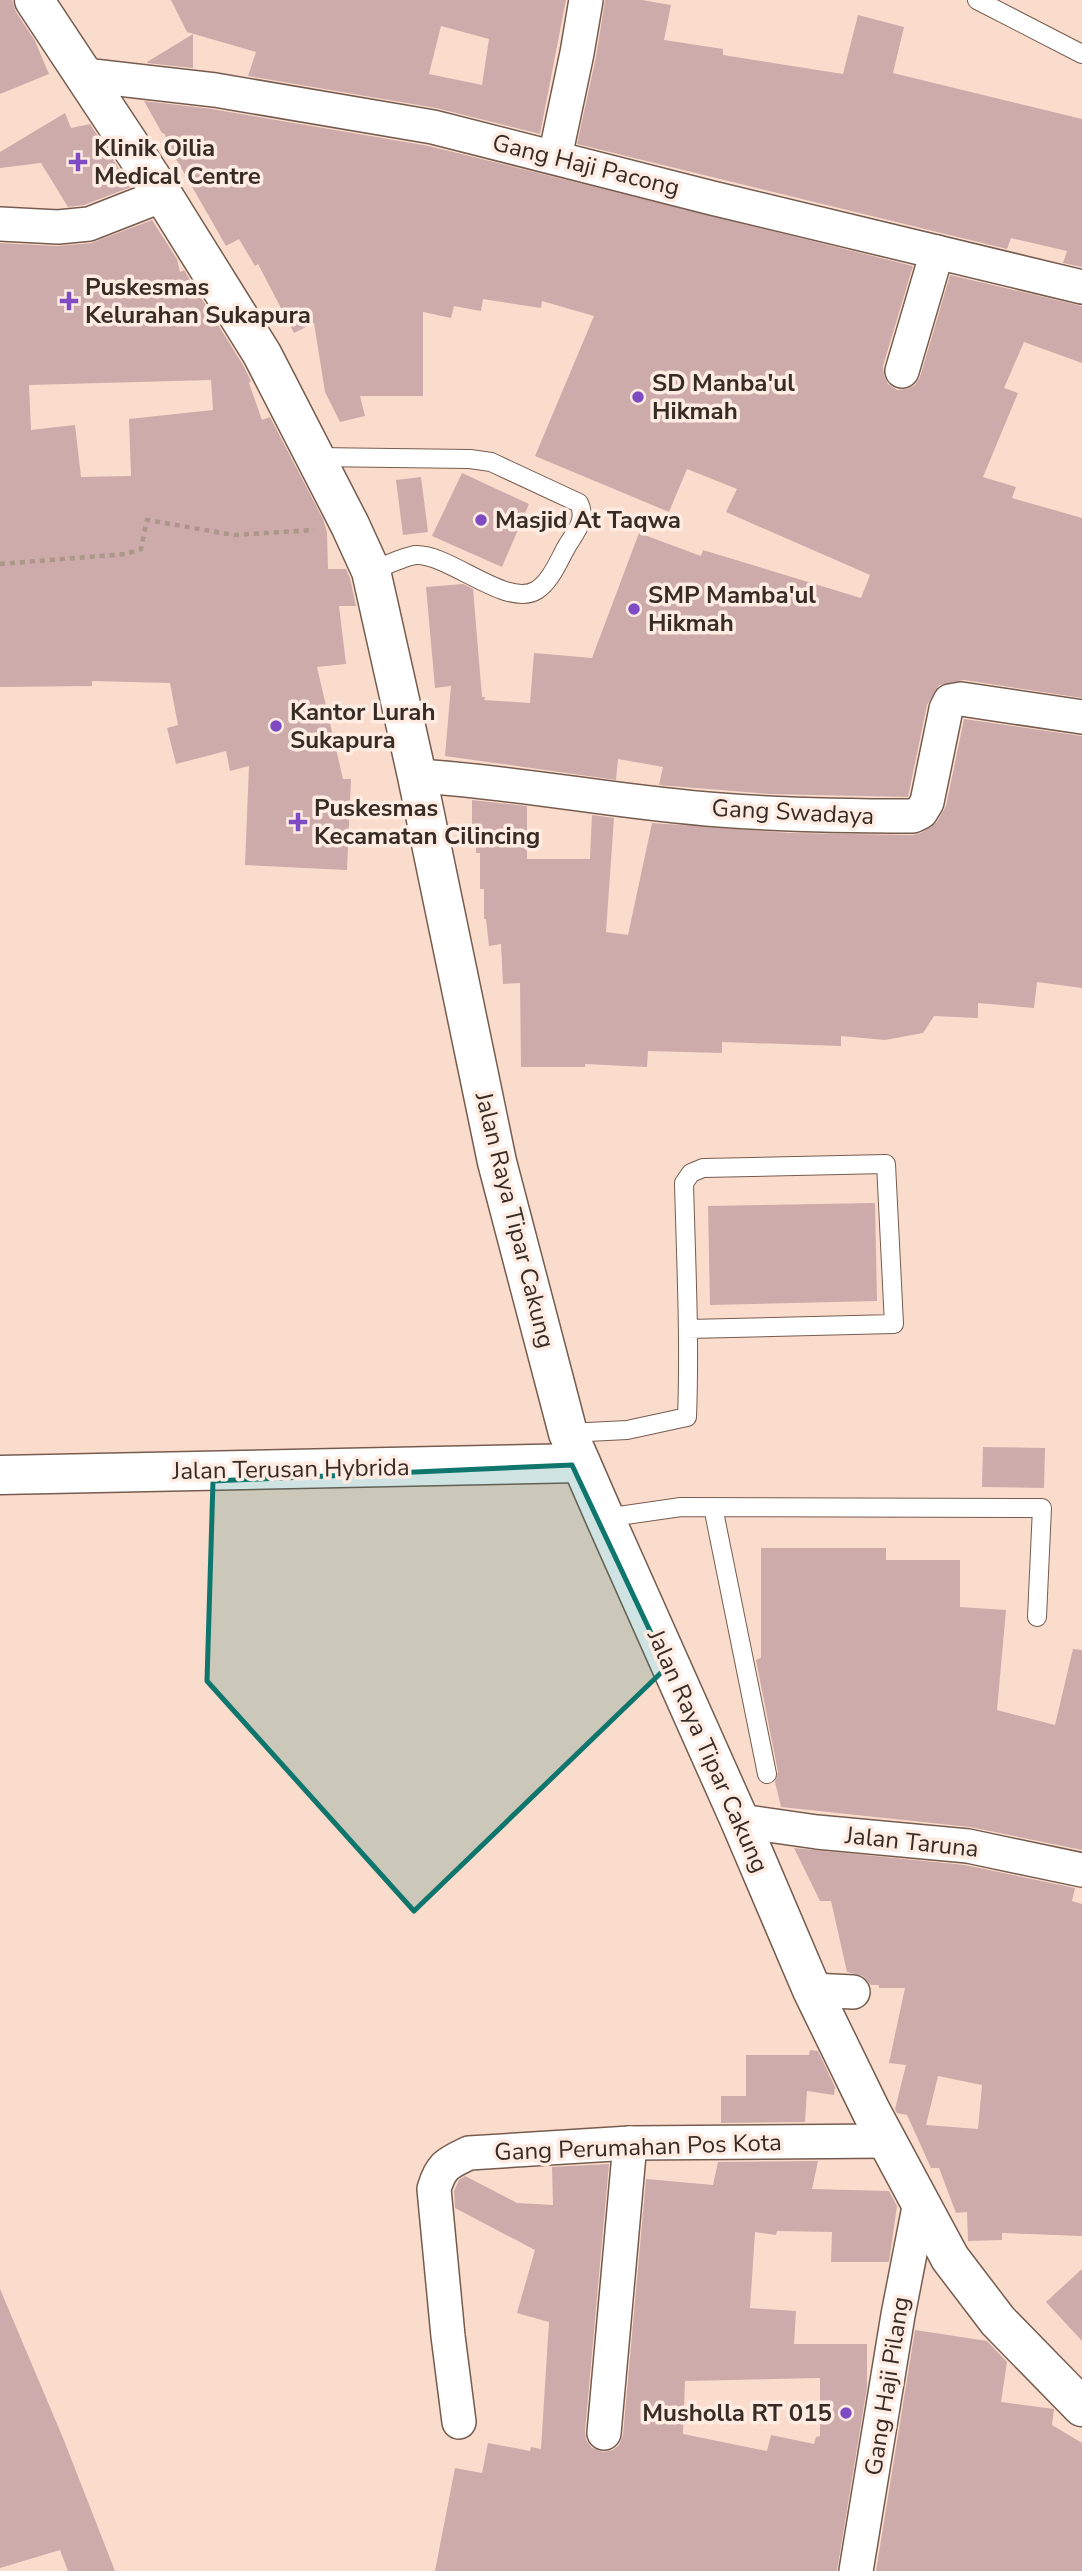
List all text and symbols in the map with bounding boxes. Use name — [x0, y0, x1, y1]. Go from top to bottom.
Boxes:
street label: Gang Haji Pacong — [489, 126, 683, 204]
place label: Klinik Oilia Medical Centre — [94, 132, 261, 192]
marker: Klinik Oilia Medical Centre — [68, 152, 88, 172]
place label: Puskesmas Kelurahan Sukapura — [85, 271, 311, 331]
marker: Puskesmas Kelurahan Sukapura — [59, 291, 79, 311]
place label: SD Manba'ul Hikmah — [652, 367, 795, 427]
marker: SD Manba'ul Hikmah — [630, 389, 646, 405]
place label: Masjid At Taqwa — [495, 504, 681, 536]
marker: Masjid At Taqwa — [473, 512, 489, 528]
place label: SMP Mamba'ul Hikmah — [648, 579, 816, 639]
marker: SMP Mamba'ul Hikmah — [626, 601, 642, 617]
place label: Kantor Lurah Sukapura — [290, 696, 436, 756]
marker: Kantor Lurah Sukapura — [268, 718, 284, 734]
place label: Puskesmas Kecamatan Cilincing — [314, 792, 540, 852]
street label: Gang Swadaya — [711, 792, 875, 832]
marker: Puskesmas Kecamatan Cilincing — [288, 812, 308, 832]
street label: Jalan Raya Tipar Cakung — [467, 1088, 562, 1351]
street label: Jalan Terusan Hybrida — [171, 1451, 410, 1487]
street label: Jalan Raya Tipar Cakung — [640, 1624, 776, 1878]
street label: Jalan Taruna — [843, 1819, 980, 1865]
street label: Gang Perumahan Pos Kota — [494, 2126, 782, 2168]
street label: Gang Haji Pilang — [857, 2294, 917, 2478]
place label: Musholla RT 015 — [642, 2397, 832, 2429]
marker: Musholla RT 015 — [838, 2405, 854, 2421]

